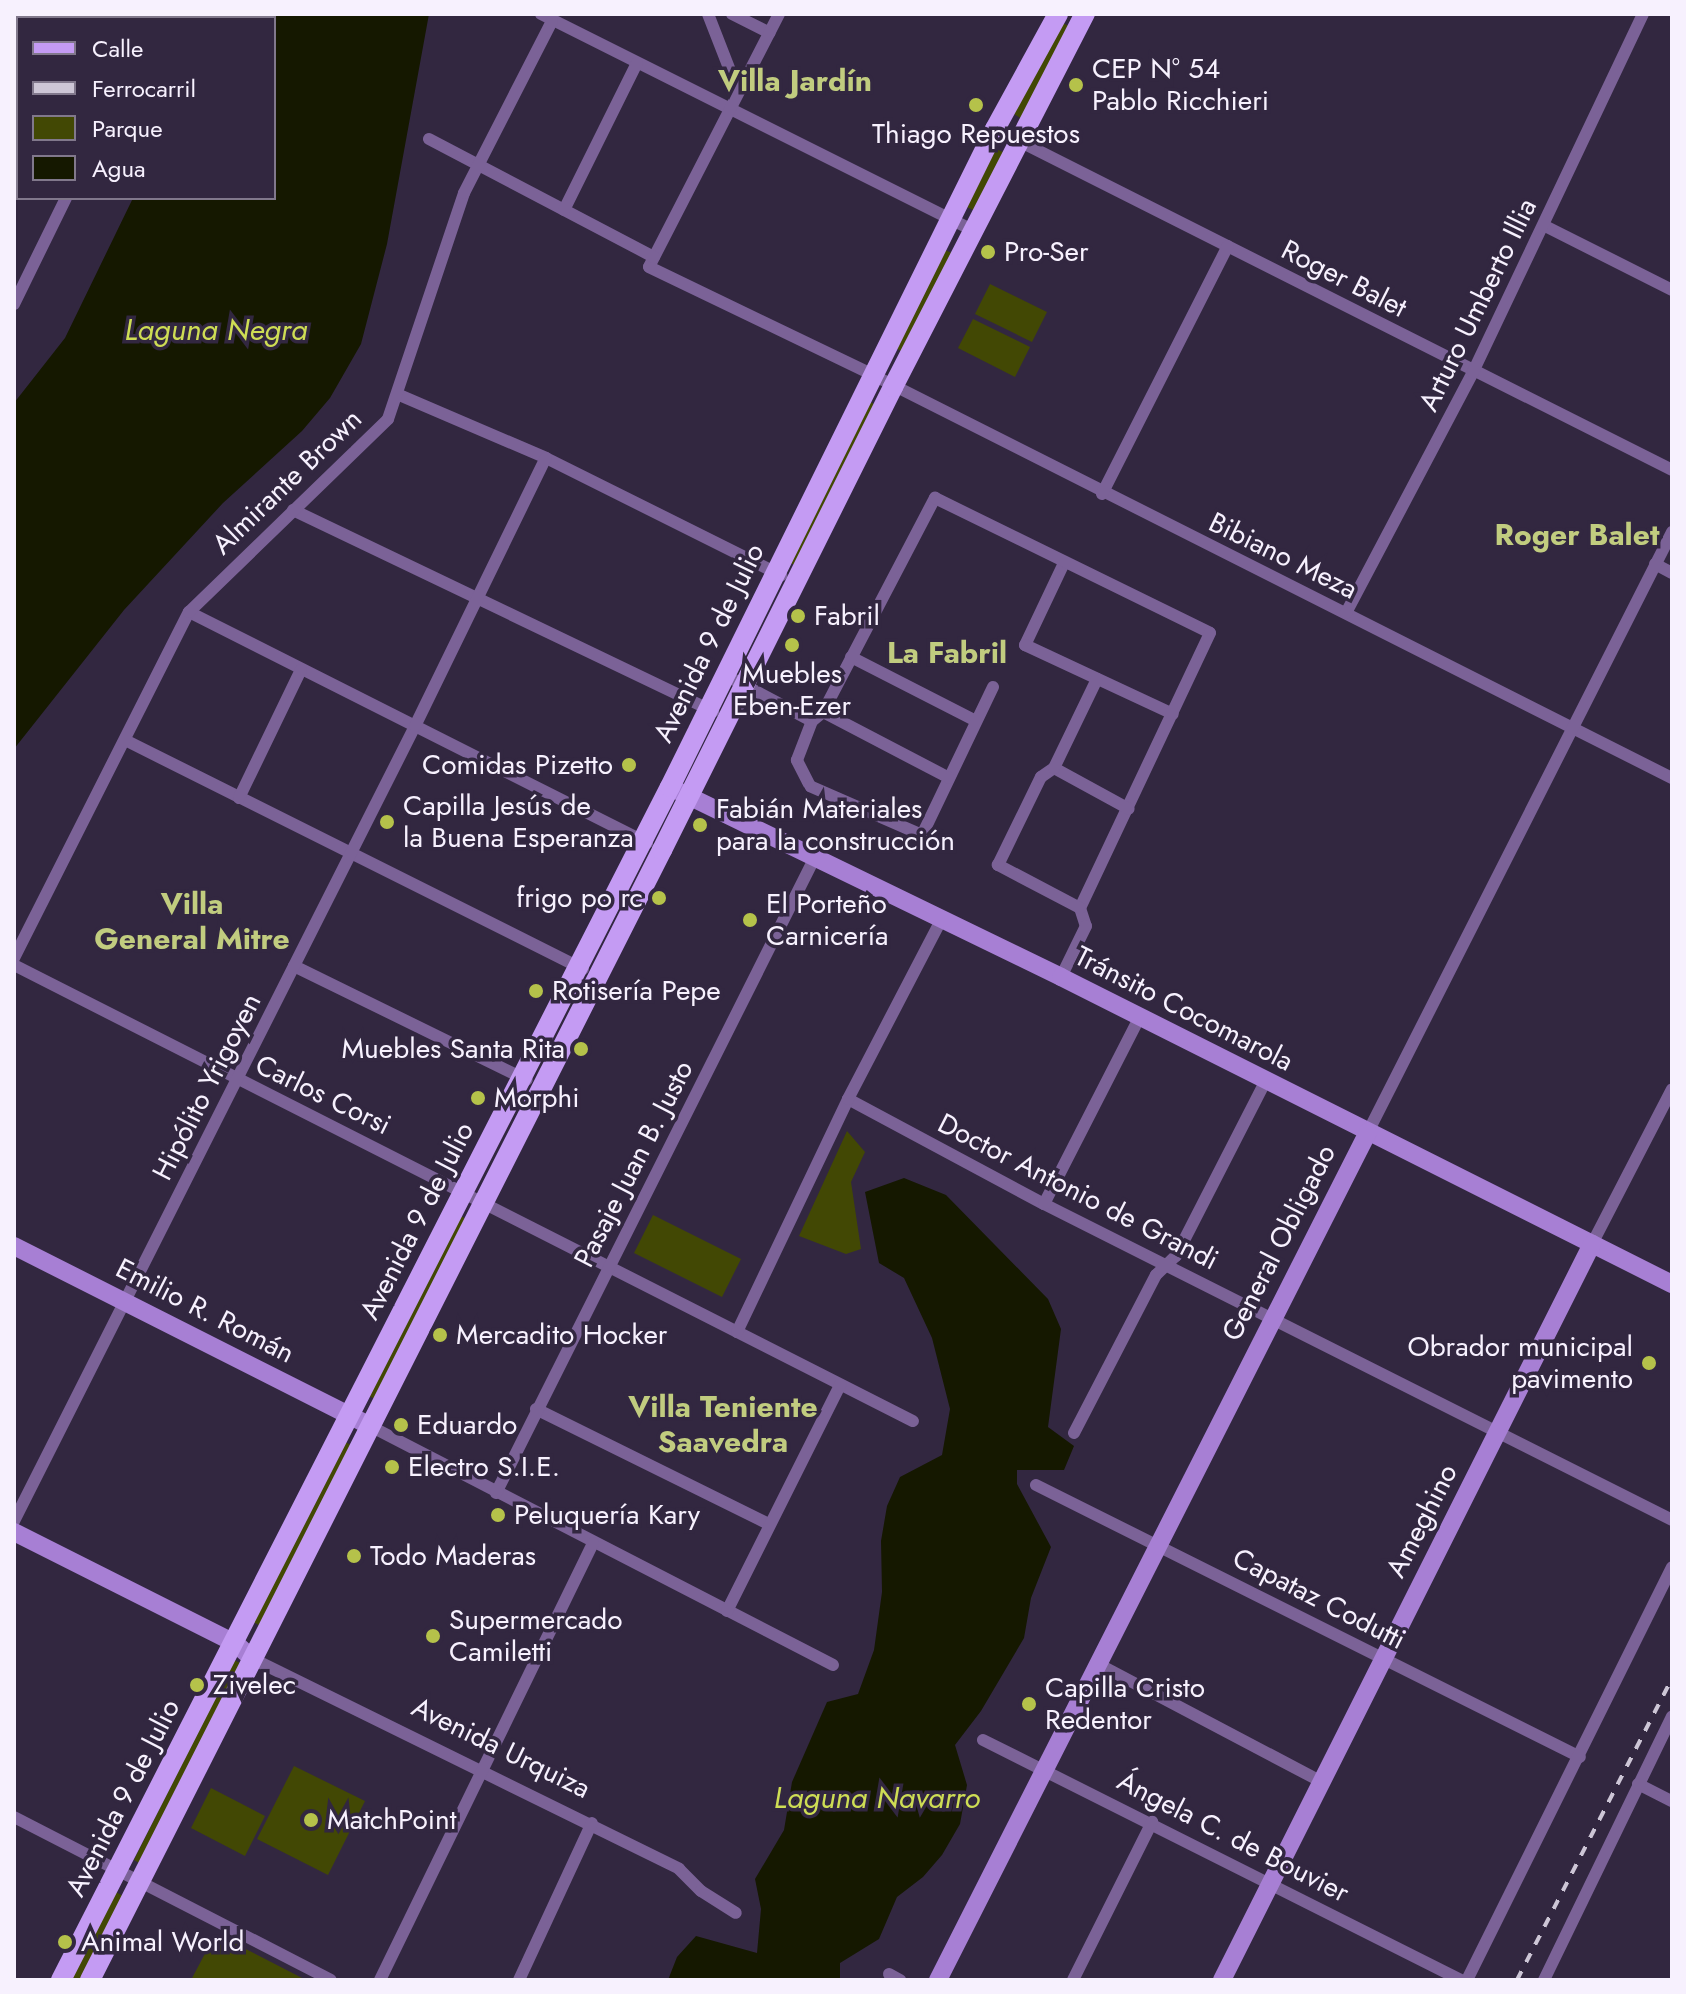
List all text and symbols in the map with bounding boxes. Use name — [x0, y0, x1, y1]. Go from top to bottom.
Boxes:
legend — [16, 16, 276, 200]
text: Calle — [92, 31, 143, 66]
place label: CEP Nº 54 Pablo Ricchieri — [1092, 52, 1269, 118]
district label: Villa Jardín — [718, 63, 872, 99]
text: Ferrocarril — [92, 71, 196, 106]
marker: CEP Nº 54 Pablo Ricchieri — [1067, 76, 1085, 94]
marker: Thiago Repuestos — [967, 96, 985, 114]
text: Parque — [92, 111, 163, 146]
place label: Thiago Repuestos — [872, 117, 1080, 151]
text: Agua — [92, 151, 146, 186]
street label: Arturo Umberto Illia — [1412, 193, 1544, 417]
street label: Roger Balet — [1276, 233, 1412, 325]
place label: Pro-Ser — [1004, 235, 1089, 269]
marker: Pro-Ser — [979, 243, 997, 261]
water label: Laguna Negra — [124, 312, 308, 348]
street label: Almirante Brown — [205, 402, 369, 562]
street label: Bibiano Meza — [1203, 506, 1363, 606]
district label: Roger Balet — [1495, 517, 1659, 553]
street label: Avenida 9 de Julio — [646, 538, 772, 748]
place label: Fabril — [814, 599, 880, 633]
marker: Fabril — [789, 607, 807, 625]
district label: La Fabril — [887, 635, 1007, 671]
marker: Muebles Eben-Ezer — [783, 636, 801, 654]
place label: Muebles Eben-Ezer — [733, 657, 851, 723]
place label: Comidas Pizetto — [422, 748, 613, 782]
marker: Comidas Pizetto — [620, 756, 638, 774]
place label: Capilla Jesús de la Buena Esperanza — [403, 789, 634, 855]
place label: Fabián Materiales para la construcción — [716, 792, 955, 858]
marker: Capilla Jesús de la Buena Esperanza — [378, 813, 396, 831]
marker: Fabián Materiales para la construcción — [691, 816, 709, 834]
place label: frigo po rc — [516, 881, 643, 915]
district label: Villa General Mitre — [94, 886, 290, 956]
place label: El Porteño Carnicería — [766, 887, 888, 953]
marker: frigo po rc — [650, 889, 668, 907]
marker: El Porteño Carnicería — [741, 911, 759, 929]
street label: Tránsito Cocomarola — [1069, 939, 1299, 1079]
place label: Rotisería Pepe — [552, 974, 721, 1008]
marker: Rotisería Pepe — [527, 982, 545, 1000]
street label: Hipólito Yrigoyen — [146, 988, 268, 1186]
place label: Muebles Santa Rita — [341, 1032, 565, 1066]
marker: Muebles Santa Rita — [572, 1040, 590, 1058]
street label: Carlos Corsi — [250, 1048, 396, 1142]
street label: Pasaje Juan B. Justo — [567, 1055, 701, 1273]
place label: Morphi — [494, 1081, 580, 1115]
marker: Morphi — [469, 1089, 487, 1107]
street label: Doctor Antonio de Grandi — [932, 1107, 1224, 1277]
street label: Avenida 9 de Julio — [353, 1117, 481, 1325]
street label: General Obligado — [1215, 1139, 1343, 1347]
street label: Emilio R. Román — [110, 1252, 300, 1370]
place label: Mercadito Hocker — [456, 1318, 667, 1352]
marker: Mercadito Hocker — [431, 1326, 449, 1344]
place label: Obrador municipal pavimento — [1408, 1330, 1633, 1396]
marker: Obrador municipal pavimento — [1640, 1354, 1658, 1372]
district label: Villa Teniente Saavedra — [628, 1389, 818, 1460]
place label: Eduardo — [417, 1408, 517, 1442]
marker: Eduardo — [392, 1416, 410, 1434]
place label: Electro S.I.E. — [408, 1450, 560, 1484]
marker: Electro S.I.E. — [383, 1458, 401, 1476]
street label: Ameghino — [1379, 1459, 1465, 1583]
place label: Peluquería Kary — [514, 1498, 700, 1532]
marker: Peluquería Kary — [489, 1506, 507, 1524]
place label: Todo Maderas — [370, 1539, 536, 1573]
street label: Capataz Codutti — [1227, 1541, 1411, 1657]
marker: Todo Maderas — [345, 1547, 363, 1565]
place label: Supermercado Camiletti — [449, 1603, 623, 1669]
marker: Supermercado Camiletti — [424, 1627, 442, 1645]
place label: Zivelec — [213, 1668, 296, 1702]
place label: Capilla Cristo Redentor — [1045, 1671, 1205, 1737]
marker: Zivelec — [188, 1676, 206, 1694]
street label: Avenida Urquiza — [406, 1690, 596, 1806]
street label: Avenida 9 de Julio — [59, 1694, 187, 1902]
marker: Capilla Cristo Redentor — [1020, 1695, 1038, 1713]
street label: Ángela C. de Bouvier — [1112, 1764, 1354, 1910]
water label: Laguna Navarro — [774, 1780, 980, 1816]
place label: MatchPoint — [327, 1803, 456, 1837]
marker: MatchPoint — [302, 1811, 320, 1829]
place label: Animal World — [81, 1925, 244, 1959]
marker: Animal World — [56, 1933, 74, 1951]

